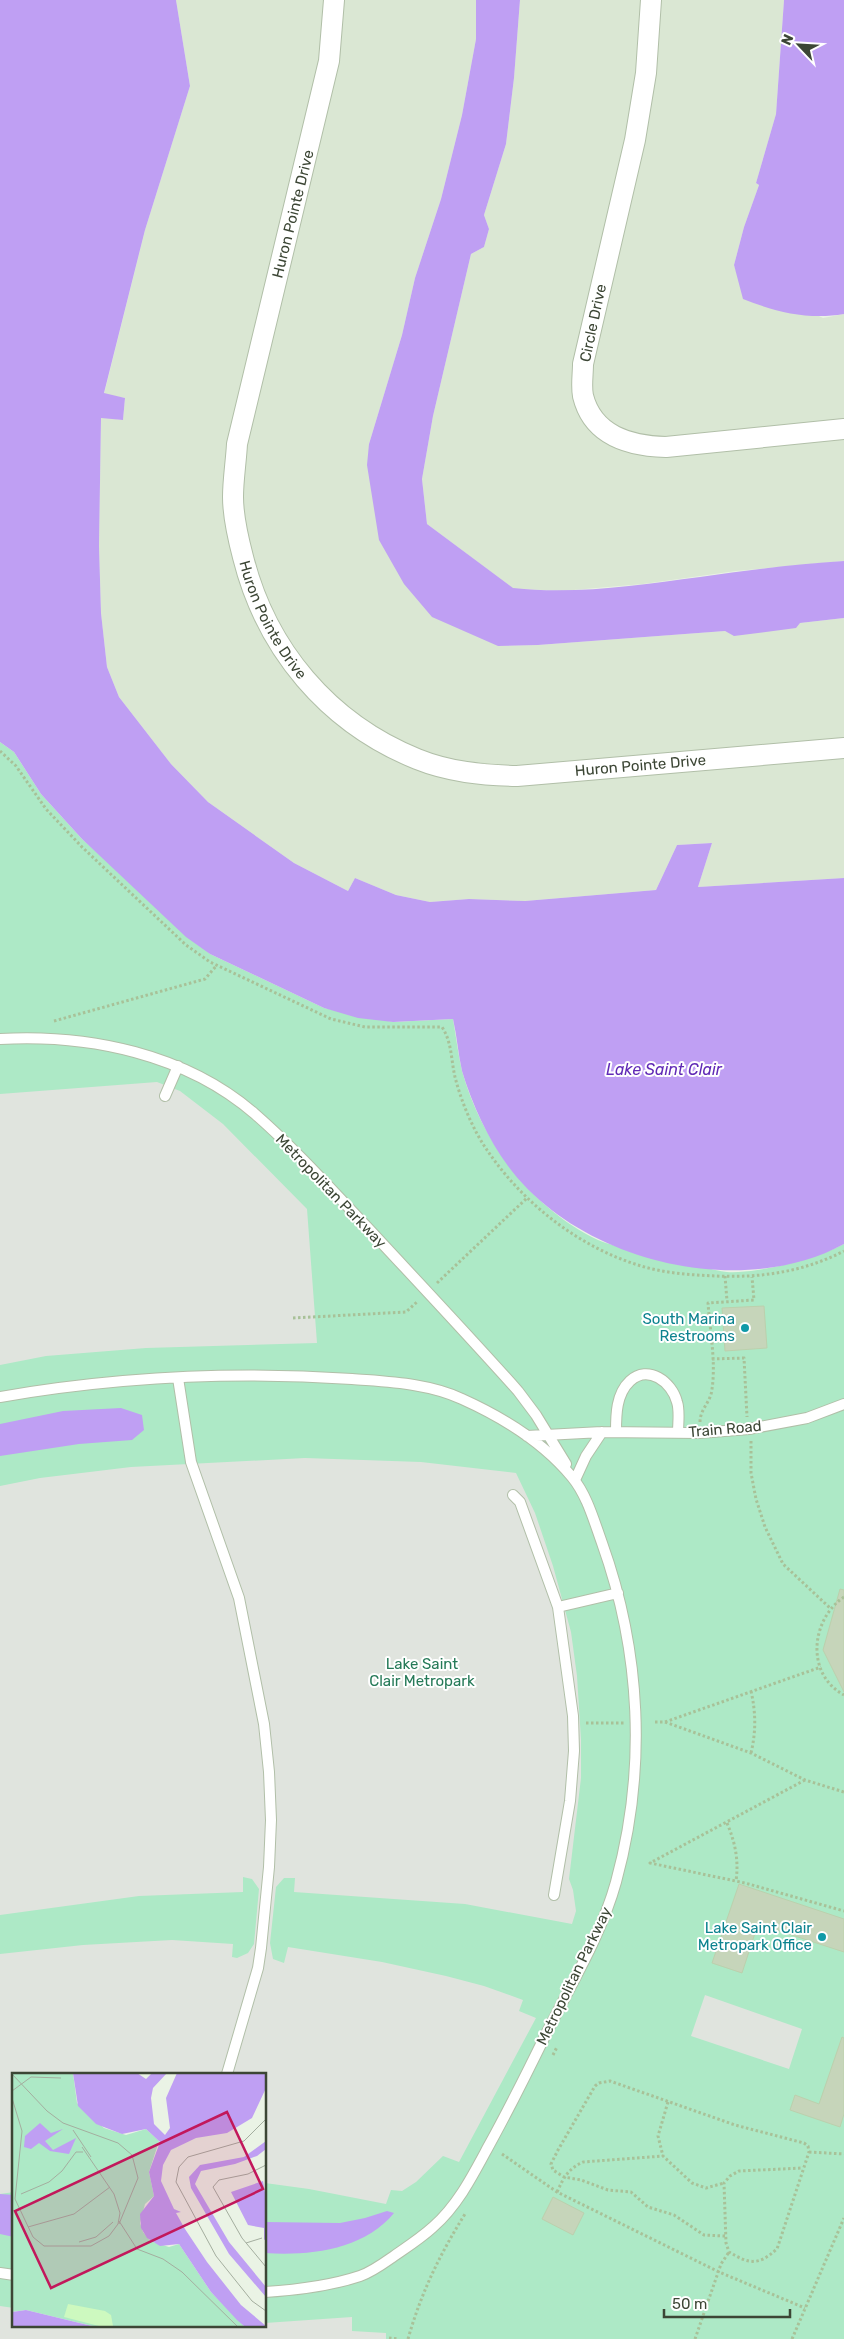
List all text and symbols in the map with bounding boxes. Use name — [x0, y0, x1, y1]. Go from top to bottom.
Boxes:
north arrow — [774, 20, 824, 70]
text: N — [778, 32, 798, 48]
street label: Huron Pointe Drive — [268, 148, 318, 280]
street label: Circle Drive — [576, 282, 610, 364]
street label: Huron Pointe Drive — [235, 558, 311, 683]
street label: Huron Pointe Drive — [574, 751, 707, 780]
water label: Lake Saint Clair — [606, 1060, 723, 1079]
street label: Metropolitan Parkway — [272, 1130, 390, 1252]
place label: South Marina Restrooms — [642, 1310, 735, 1345]
marker: South Marina Restrooms — [739, 1322, 751, 1334]
street label: Train Road — [688, 1417, 762, 1441]
park label: Lake Saint Clair Metropark — [369, 1655, 475, 1690]
street label: Metropolitan Parkway — [533, 1904, 615, 2048]
place label: Lake Saint Clair Metropark Office — [698, 1919, 812, 1954]
marker: Lake Saint Clair Metropark Office — [816, 1931, 828, 1943]
inset map — [12, 2073, 266, 2326]
scale bar — [664, 2286, 790, 2318]
text: 50 m — [672, 2295, 707, 2313]

